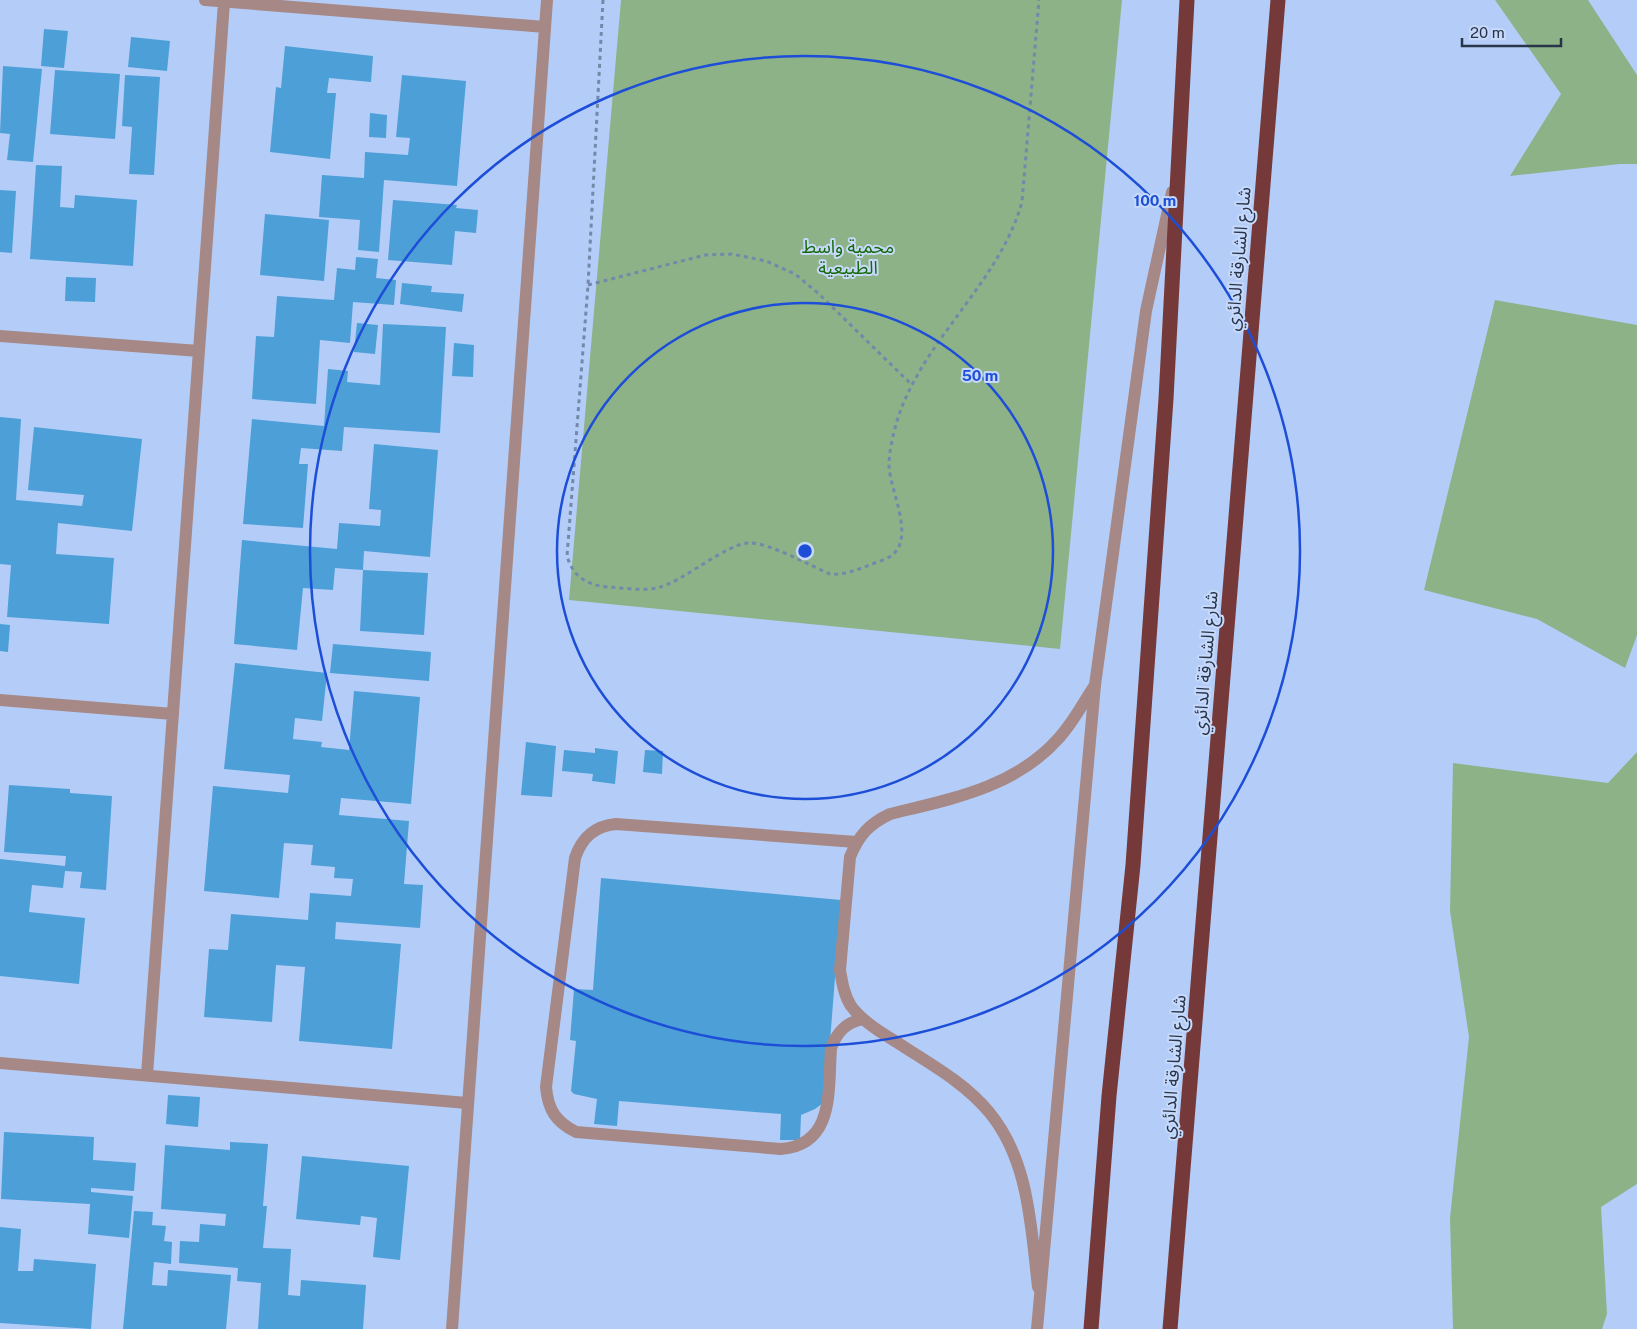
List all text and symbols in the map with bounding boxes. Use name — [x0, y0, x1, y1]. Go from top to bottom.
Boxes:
scale bar — [1462, 15, 1561, 47]
text: 20 m — [1470, 24, 1505, 41]
street label: شارع الشارقة الدائري — [1221, 186, 1259, 332]
text: 100 m — [1134, 192, 1176, 209]
park label: محمية واسط الطبيعية — [802, 236, 894, 278]
text: 50 m — [962, 367, 998, 384]
centre of rings — [796, 542, 814, 560]
street label: شارع الشارقة الدائري — [1188, 590, 1226, 736]
street label: شارع الشارقة الدائري — [1156, 994, 1194, 1140]

